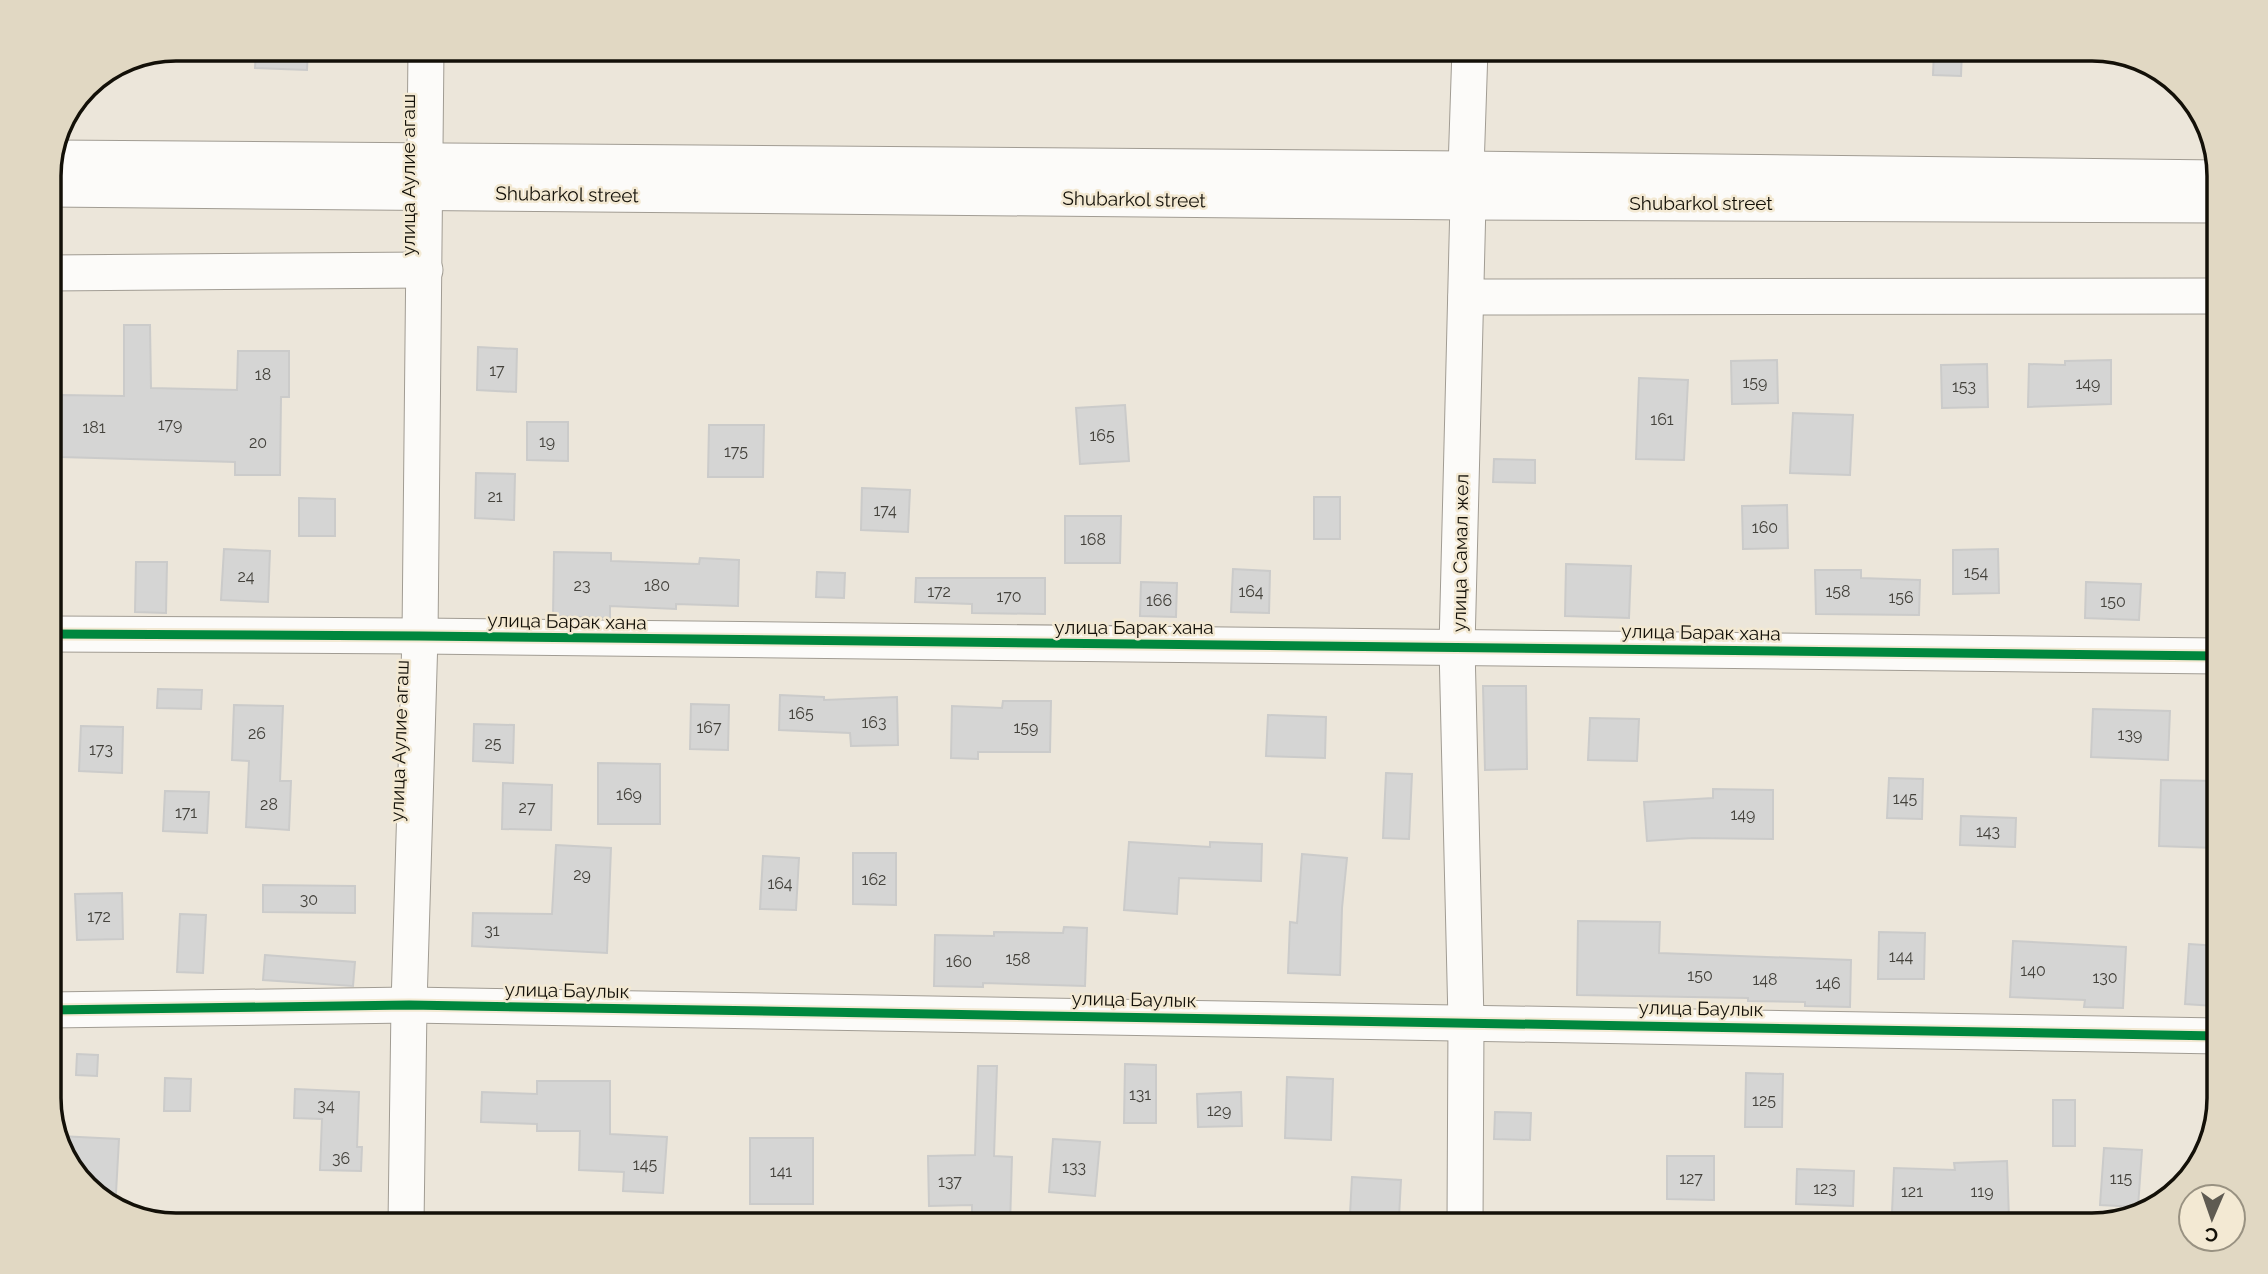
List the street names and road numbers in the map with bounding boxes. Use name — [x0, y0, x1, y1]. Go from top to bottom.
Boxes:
street label: улица Аулие агаш — [397, 94, 419, 256]
street label: Shubarkol street — [495, 182, 640, 206]
street label: Shubarkol street — [1062, 187, 1207, 211]
street label: Shubarkol street — [1629, 192, 1773, 214]
street label: улица Самал жел — [1448, 474, 1472, 632]
street label: улица Барак хана — [487, 609, 647, 633]
street label: улица Барак хана — [1054, 616, 1214, 638]
street label: улица Барак хана — [1621, 620, 1781, 644]
street label: улица Аулие агаш — [385, 660, 413, 822]
street label: улица Баулык — [504, 978, 630, 1002]
street label: улица Баулык — [1071, 987, 1197, 1011]
street label: улица Баулык — [1638, 996, 1764, 1020]

